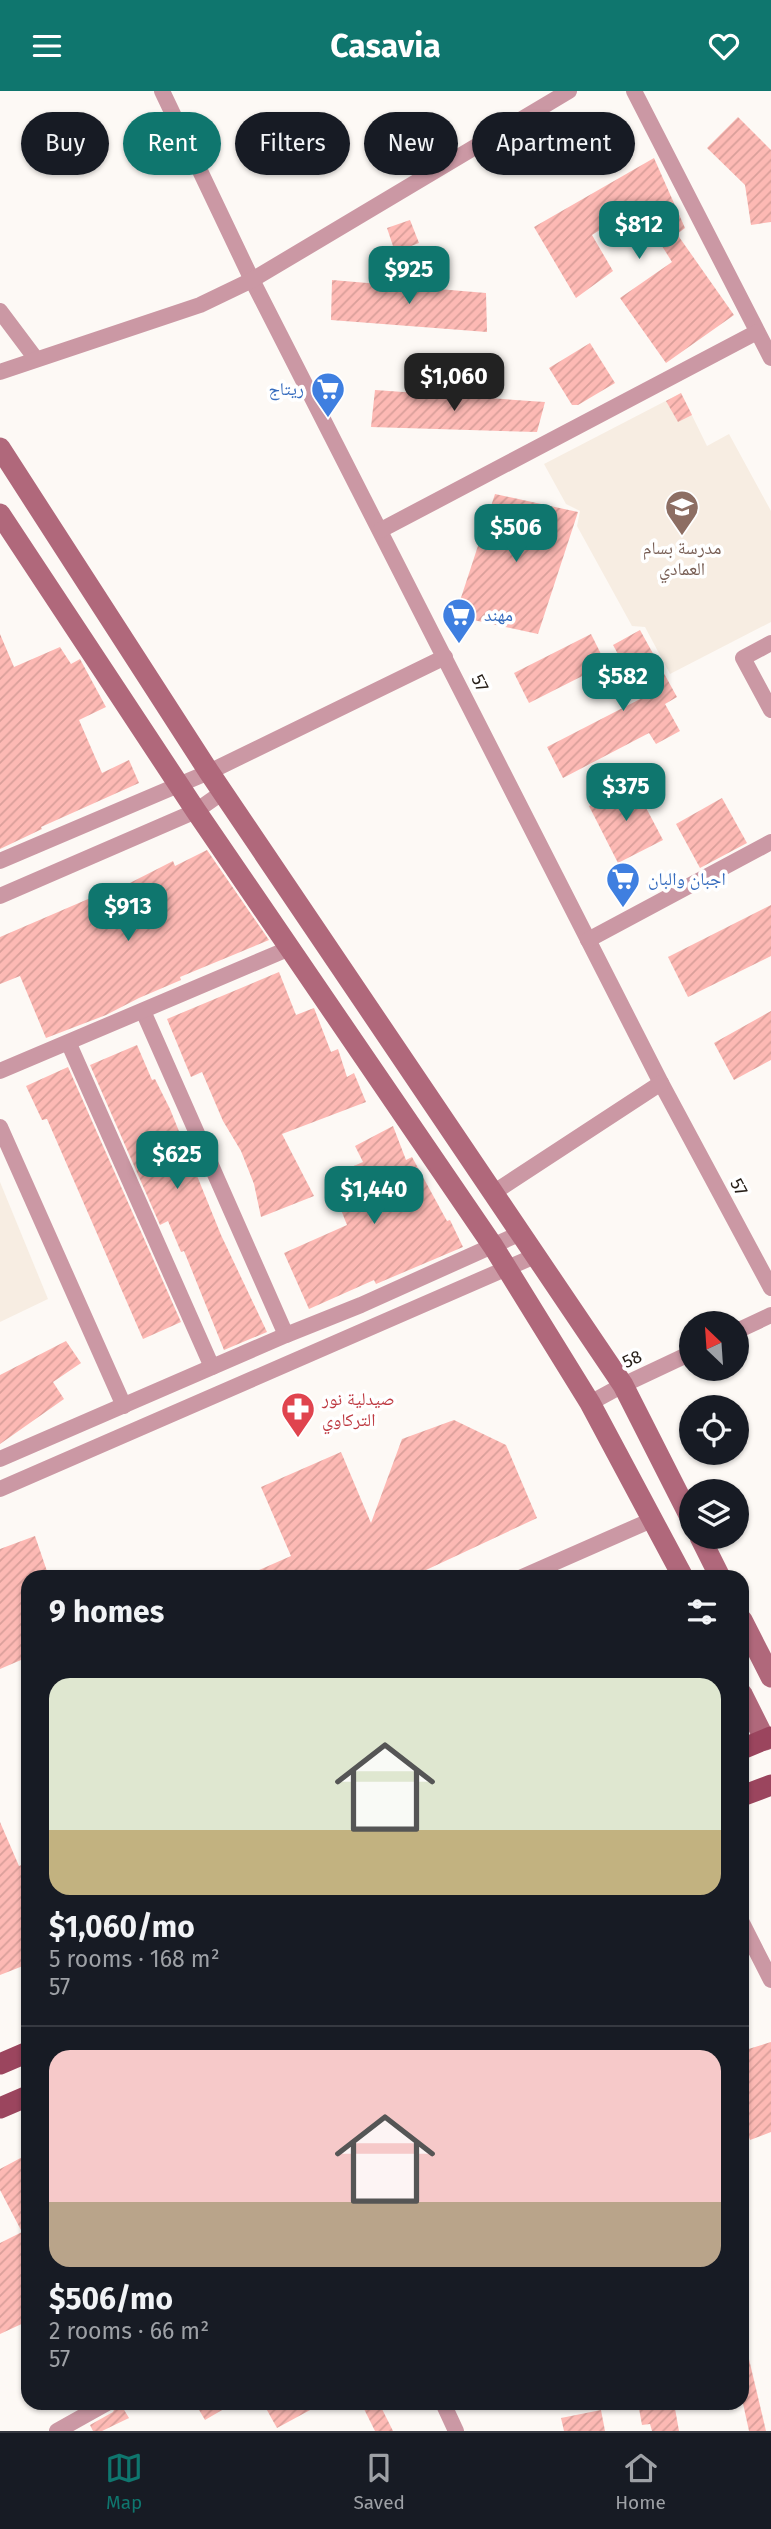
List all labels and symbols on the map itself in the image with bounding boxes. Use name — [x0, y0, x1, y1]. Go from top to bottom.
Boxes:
pin: $812 — [598, 201, 680, 261]
pin: $925 — [368, 247, 450, 306]
pin: $1,060 — [397, 353, 511, 413]
supermarket icon: ريتاج — [309, 370, 347, 419]
place label: ريتاج — [268, 378, 304, 401]
school or university icon: مدرسة بسام العمادي — [663, 488, 701, 537]
pin: $506 — [475, 505, 557, 564]
place label: مدرسة بسام العمادي — [643, 537, 721, 584]
supermarket icon: مهند — [440, 596, 478, 645]
place label: مهند — [484, 604, 513, 626]
pin: $582 — [582, 653, 664, 713]
street label: 57 — [466, 671, 494, 695]
pin: $375 — [585, 763, 667, 823]
supermarket icon: اجبان والبان — [604, 860, 642, 909]
place label: اجبان والبان — [648, 868, 726, 890]
pin: $913 — [87, 883, 169, 943]
pin: $625 — [136, 1131, 218, 1191]
pin: $1,440 — [317, 1167, 431, 1226]
street label: 57 — [725, 1175, 753, 1199]
north arrow — [679, 1311, 749, 1381]
street label: 58 — [619, 1345, 645, 1373]
place label: صيدلية نور التركاوي — [321, 1388, 395, 1435]
pharmacy icon: صيدلية نور التركاوي — [279, 1390, 317, 1439]

